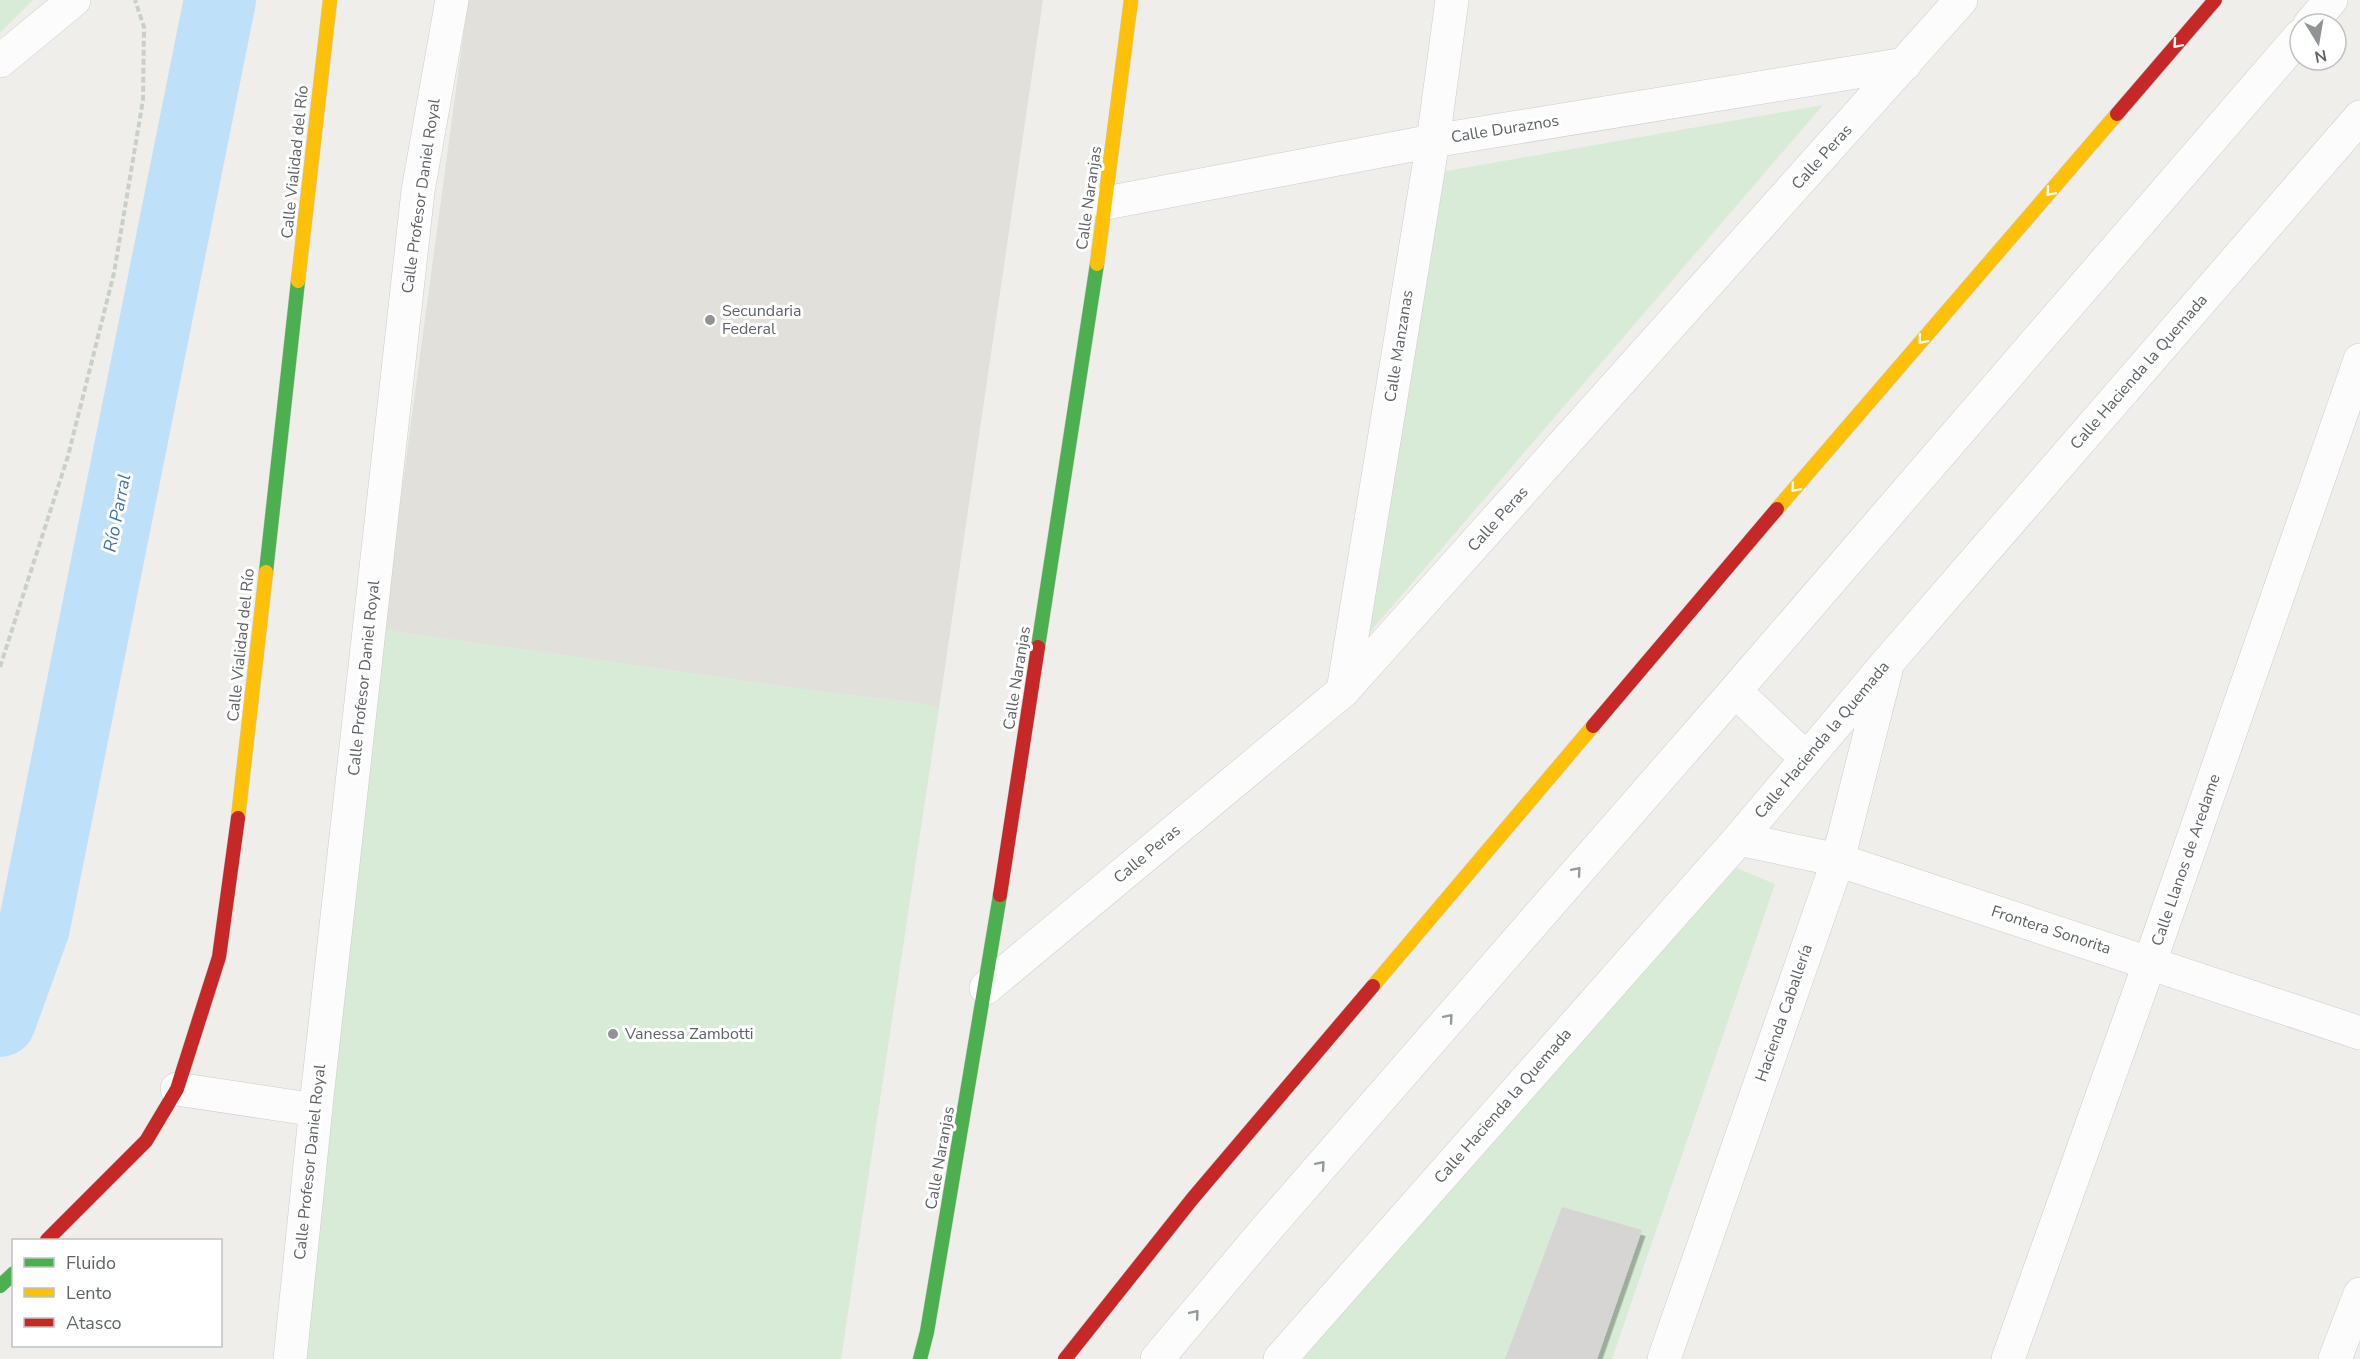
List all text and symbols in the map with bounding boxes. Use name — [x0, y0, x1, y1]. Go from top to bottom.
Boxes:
north arrow — [2288, 12, 2348, 72]
one-way arrow — [2173, 37, 2184, 48]
text: N — [2313, 44, 2329, 68]
street label: Calle Vialidad del Río — [276, 84, 314, 240]
street label: Calle Profesor Daniel Royal — [396, 97, 446, 295]
street label: Calle Duraznos — [1449, 110, 1561, 148]
street label: Calle Peras — [1787, 120, 1857, 194]
street label: Calle Naranjas — [1071, 145, 1107, 251]
one-way arrow — [2046, 185, 2057, 196]
street label: Calle Manzanas — [1379, 288, 1419, 404]
street label: Calle Hacienda la Quemada — [2065, 290, 2213, 454]
place label: Secundaria Federal — [722, 300, 802, 340]
marker: Secundaria Federal — [703, 313, 717, 327]
one-way arrow — [1918, 333, 1929, 344]
water label: Río Parral — [98, 472, 136, 554]
one-way arrow — [1792, 481, 1803, 492]
street label: Calle Peras — [1463, 482, 1533, 556]
street label: Calle Vialidad del Río — [222, 567, 260, 723]
street label: Calle Profesor Daniel Royal — [343, 579, 385, 777]
street label: Calle Naranjas — [998, 625, 1036, 731]
street label: Calle Hacienda la Quemada — [1749, 657, 1895, 823]
street label: Calle Llanos de Aredame — [2146, 771, 2226, 949]
street label: Calle Peras — [1109, 820, 1185, 888]
one-way arrow — [1570, 867, 1581, 878]
street label: Frontera Sonorita — [1988, 900, 2114, 960]
street label: Hacienda Caballería — [1750, 941, 1818, 1085]
one-way arrow — [1442, 1014, 1453, 1025]
place label: Vanessa Zambotti — [624, 1023, 753, 1045]
street label: Calle Hacienda la Quemada — [1429, 1024, 1577, 1188]
marker: Vanessa Zambotti — [606, 1027, 620, 1041]
street label: Calle Profesor Daniel Royal — [289, 1063, 331, 1261]
street label: Calle Naranjas — [920, 1105, 960, 1211]
one-way arrow — [1314, 1161, 1325, 1172]
legend — [12, 1239, 222, 1347]
text: Fluido — [66, 1251, 116, 1275]
text: Lento — [66, 1281, 112, 1305]
one-way arrow — [1188, 1310, 1199, 1321]
text: Atasco — [66, 1311, 122, 1335]

